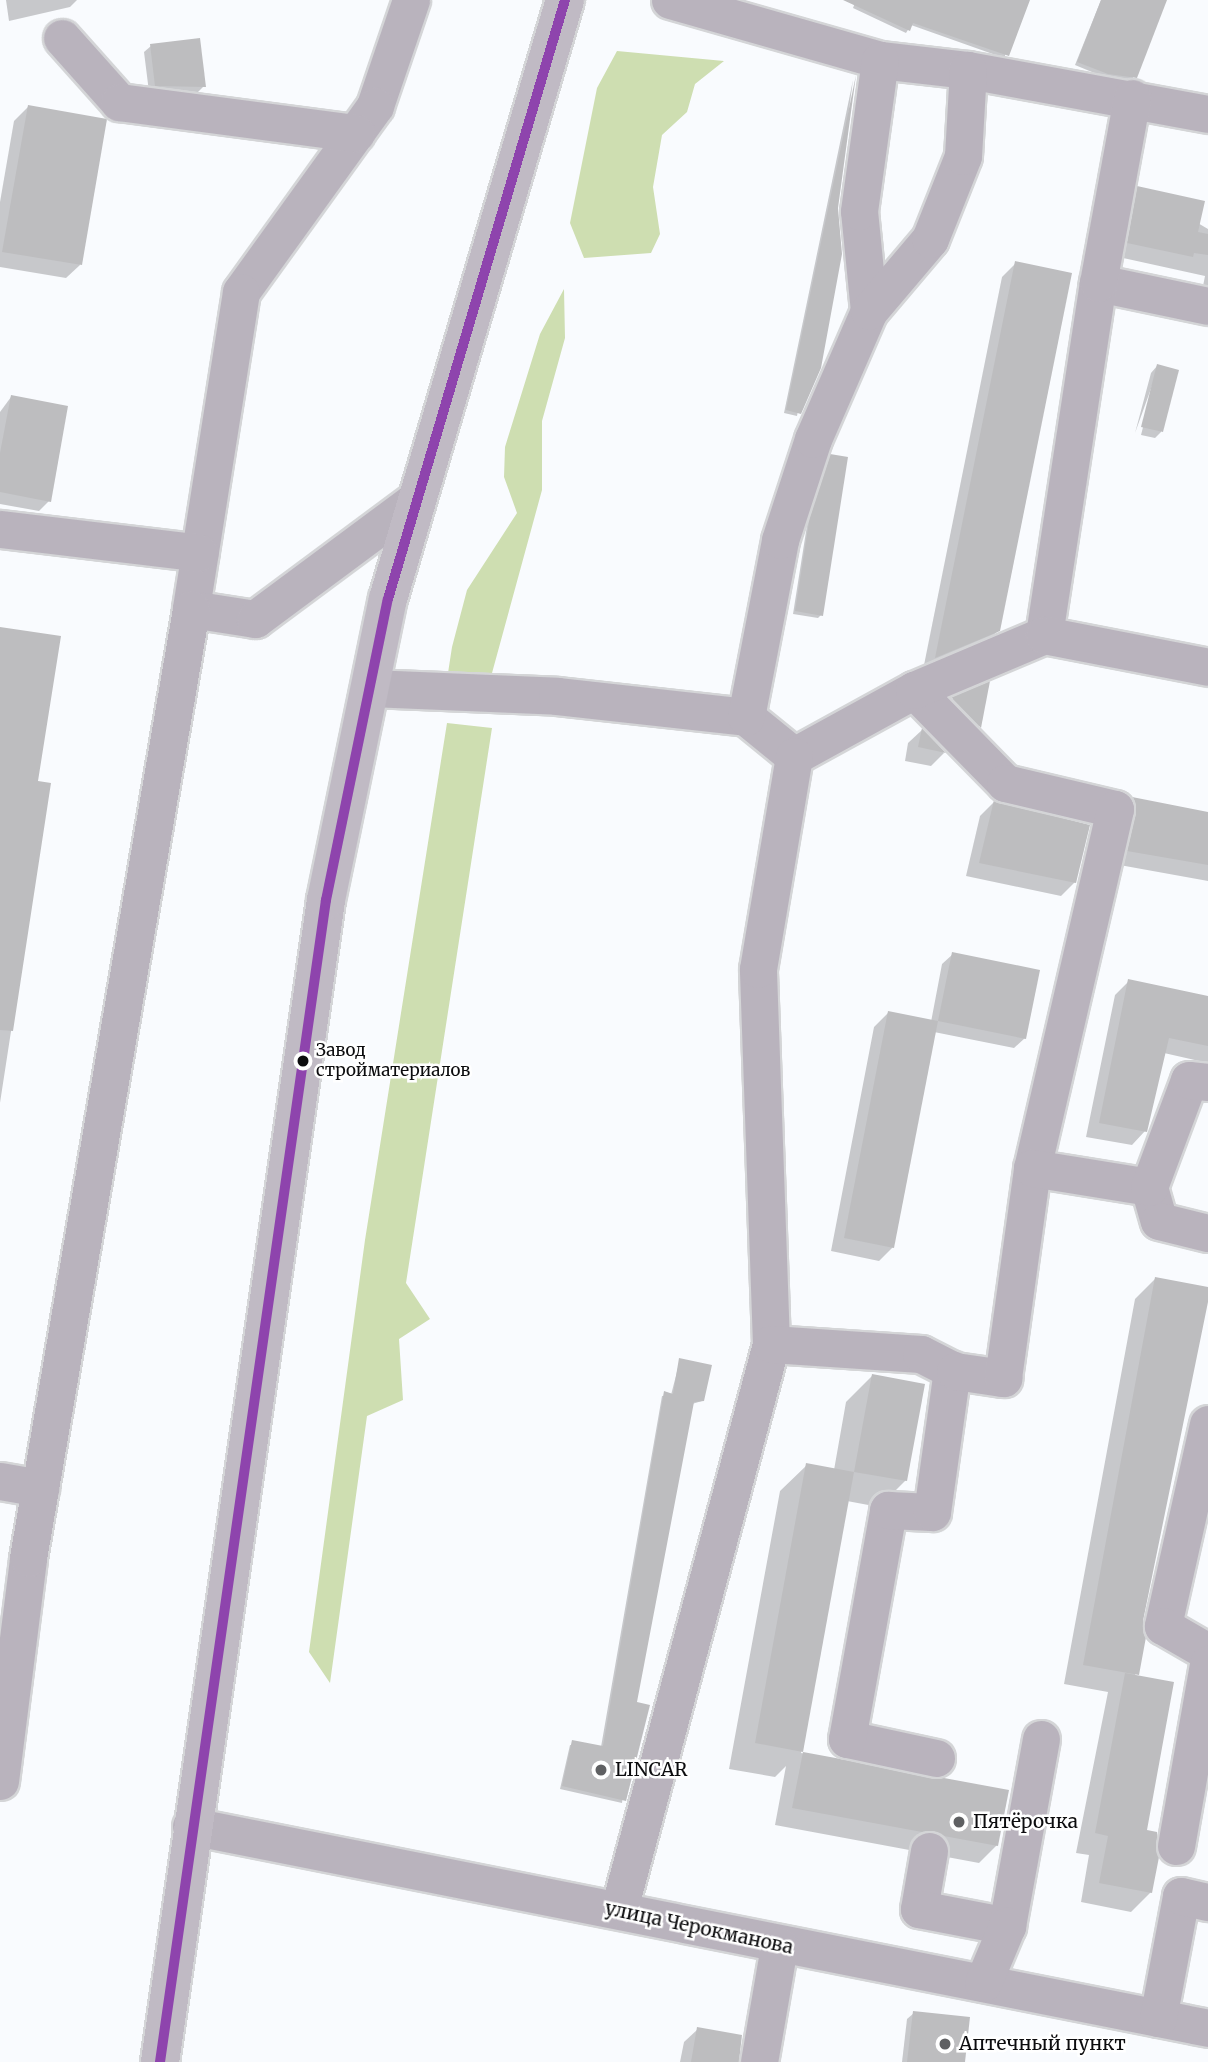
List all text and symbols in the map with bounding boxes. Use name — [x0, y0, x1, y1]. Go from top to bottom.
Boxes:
place label: Завод стройматериалов — [316, 1041, 470, 1081]
marker: Завод стройматериалов — [296, 1054, 310, 1068]
place label: LINCAR — [615, 1759, 688, 1781]
marker: LINCAR — [593, 1762, 609, 1778]
place label: Пятёрочка — [973, 1811, 1078, 1833]
marker: Пятёрочка — [951, 1814, 967, 1830]
street label: улица Черокманова — [603, 1897, 795, 1959]
place label: Аптечный пункт — [959, 2033, 1126, 2055]
marker: Аптечный пункт — [937, 2036, 953, 2052]

